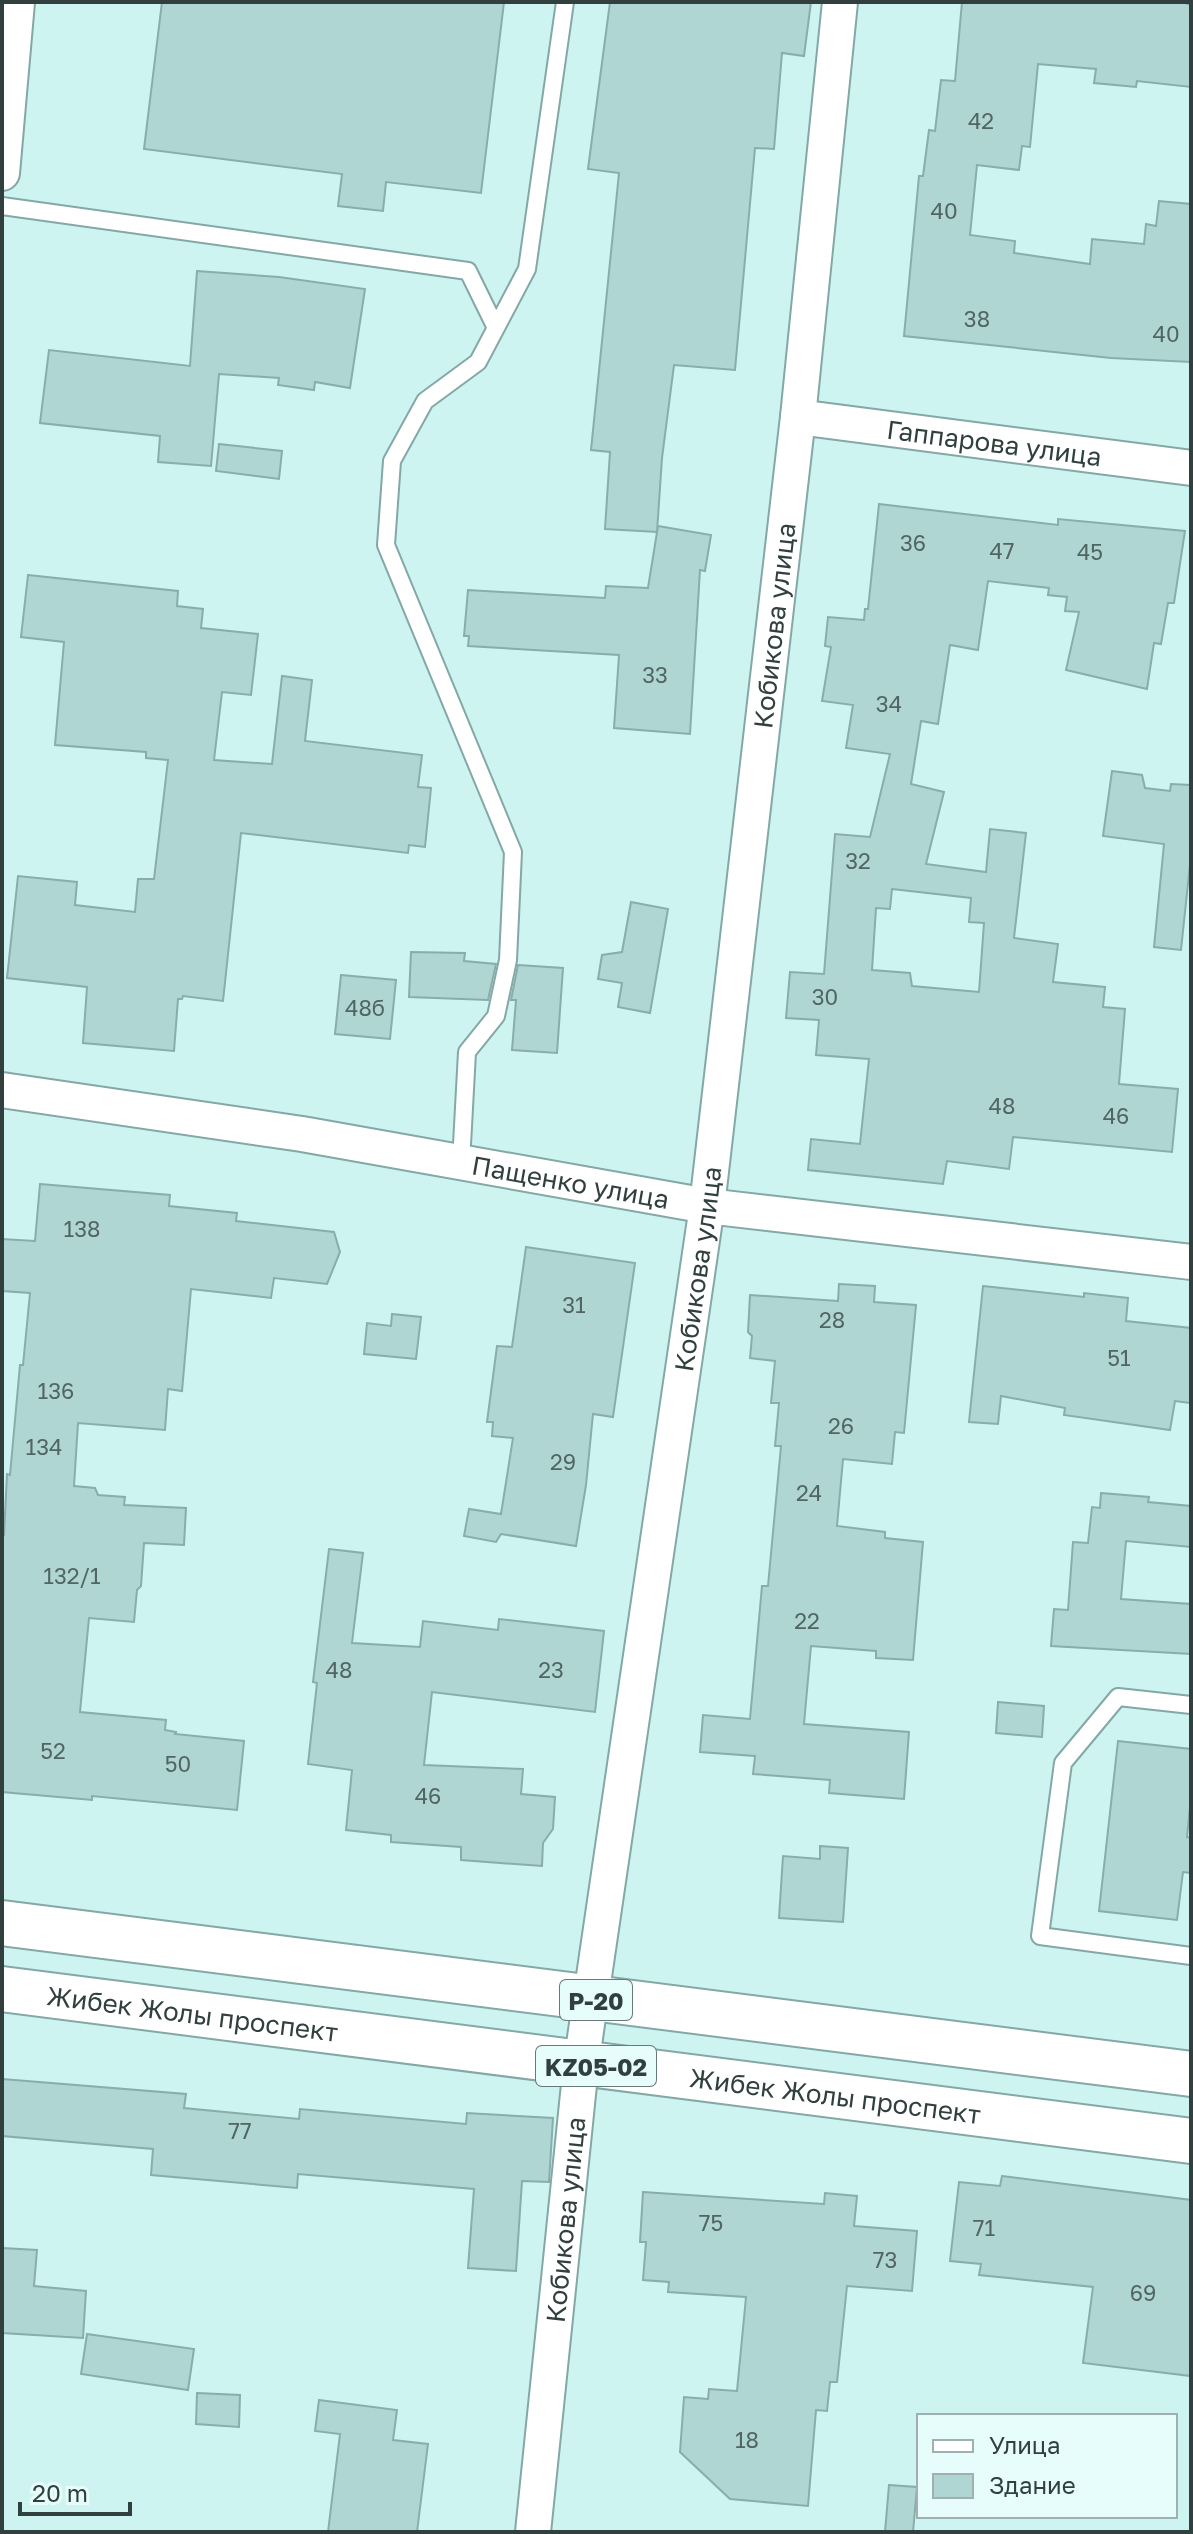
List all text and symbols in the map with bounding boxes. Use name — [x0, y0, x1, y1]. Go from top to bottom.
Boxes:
house number: 42 — [968, 107, 994, 134]
house number: 40 — [930, 197, 958, 224]
house number: 38 — [964, 305, 990, 332]
house number: 40 — [1152, 320, 1180, 347]
street label: Гаппарова улица — [885, 413, 1104, 472]
street label: Кобикова улица — [747, 521, 801, 730]
house number: 36 — [900, 529, 926, 556]
house number: 47 — [989, 537, 1015, 564]
house number: 45 — [1077, 538, 1103, 565]
house number: 33 — [642, 661, 668, 688]
house number: 34 — [876, 690, 902, 717]
house number: 32 — [845, 847, 871, 874]
house number: 30 — [812, 983, 838, 1010]
house number: 48б — [345, 994, 385, 1021]
house number: 48 — [989, 1092, 1015, 1119]
house number: 46 — [1103, 1102, 1129, 1129]
street label: Пащенко улица — [470, 1149, 672, 1214]
street label: Кобикова улица — [667, 1165, 727, 1374]
house number: 138 — [64, 1215, 100, 1242]
house number: 31 — [562, 1291, 586, 1318]
house number: 28 — [819, 1306, 845, 1333]
house number: 51 — [1107, 1344, 1131, 1371]
house number: 136 — [38, 1377, 74, 1404]
house number: 26 — [828, 1412, 854, 1439]
house number: 134 — [26, 1433, 62, 1460]
house number: 29 — [550, 1448, 576, 1475]
house number: 24 — [796, 1479, 822, 1506]
house number: 132/1 — [43, 1562, 101, 1589]
house number: 22 — [794, 1607, 820, 1634]
house number: 48 — [326, 1656, 352, 1683]
house number: 23 — [538, 1656, 564, 1683]
house number: 52 — [40, 1737, 66, 1764]
house number: 50 — [165, 1750, 191, 1777]
house number: 46 — [415, 1782, 441, 1809]
street label: Жибек Жолы проспект — [45, 1979, 340, 2047]
road number: Р-20 — [560, 1980, 632, 2020]
road number: KZ05-02 — [536, 2046, 656, 2086]
street label: Жибек Жолы проспект — [688, 2062, 983, 2130]
street label: Кобикова улица — [539, 2115, 591, 2324]
house number: 77 — [228, 2117, 252, 2144]
house number: 75 — [699, 2209, 723, 2236]
house number: 71 — [973, 2214, 995, 2241]
house number: 73 — [873, 2246, 897, 2273]
house number: 69 — [1130, 2279, 1156, 2306]
legend — [917, 2414, 1177, 2518]
house number: 18 — [735, 2426, 759, 2453]
text: Улица — [989, 2430, 1061, 2459]
scale bar — [20, 2466, 130, 2516]
text: Здание — [989, 2470, 1076, 2499]
text: 20 m — [32, 2478, 88, 2507]

